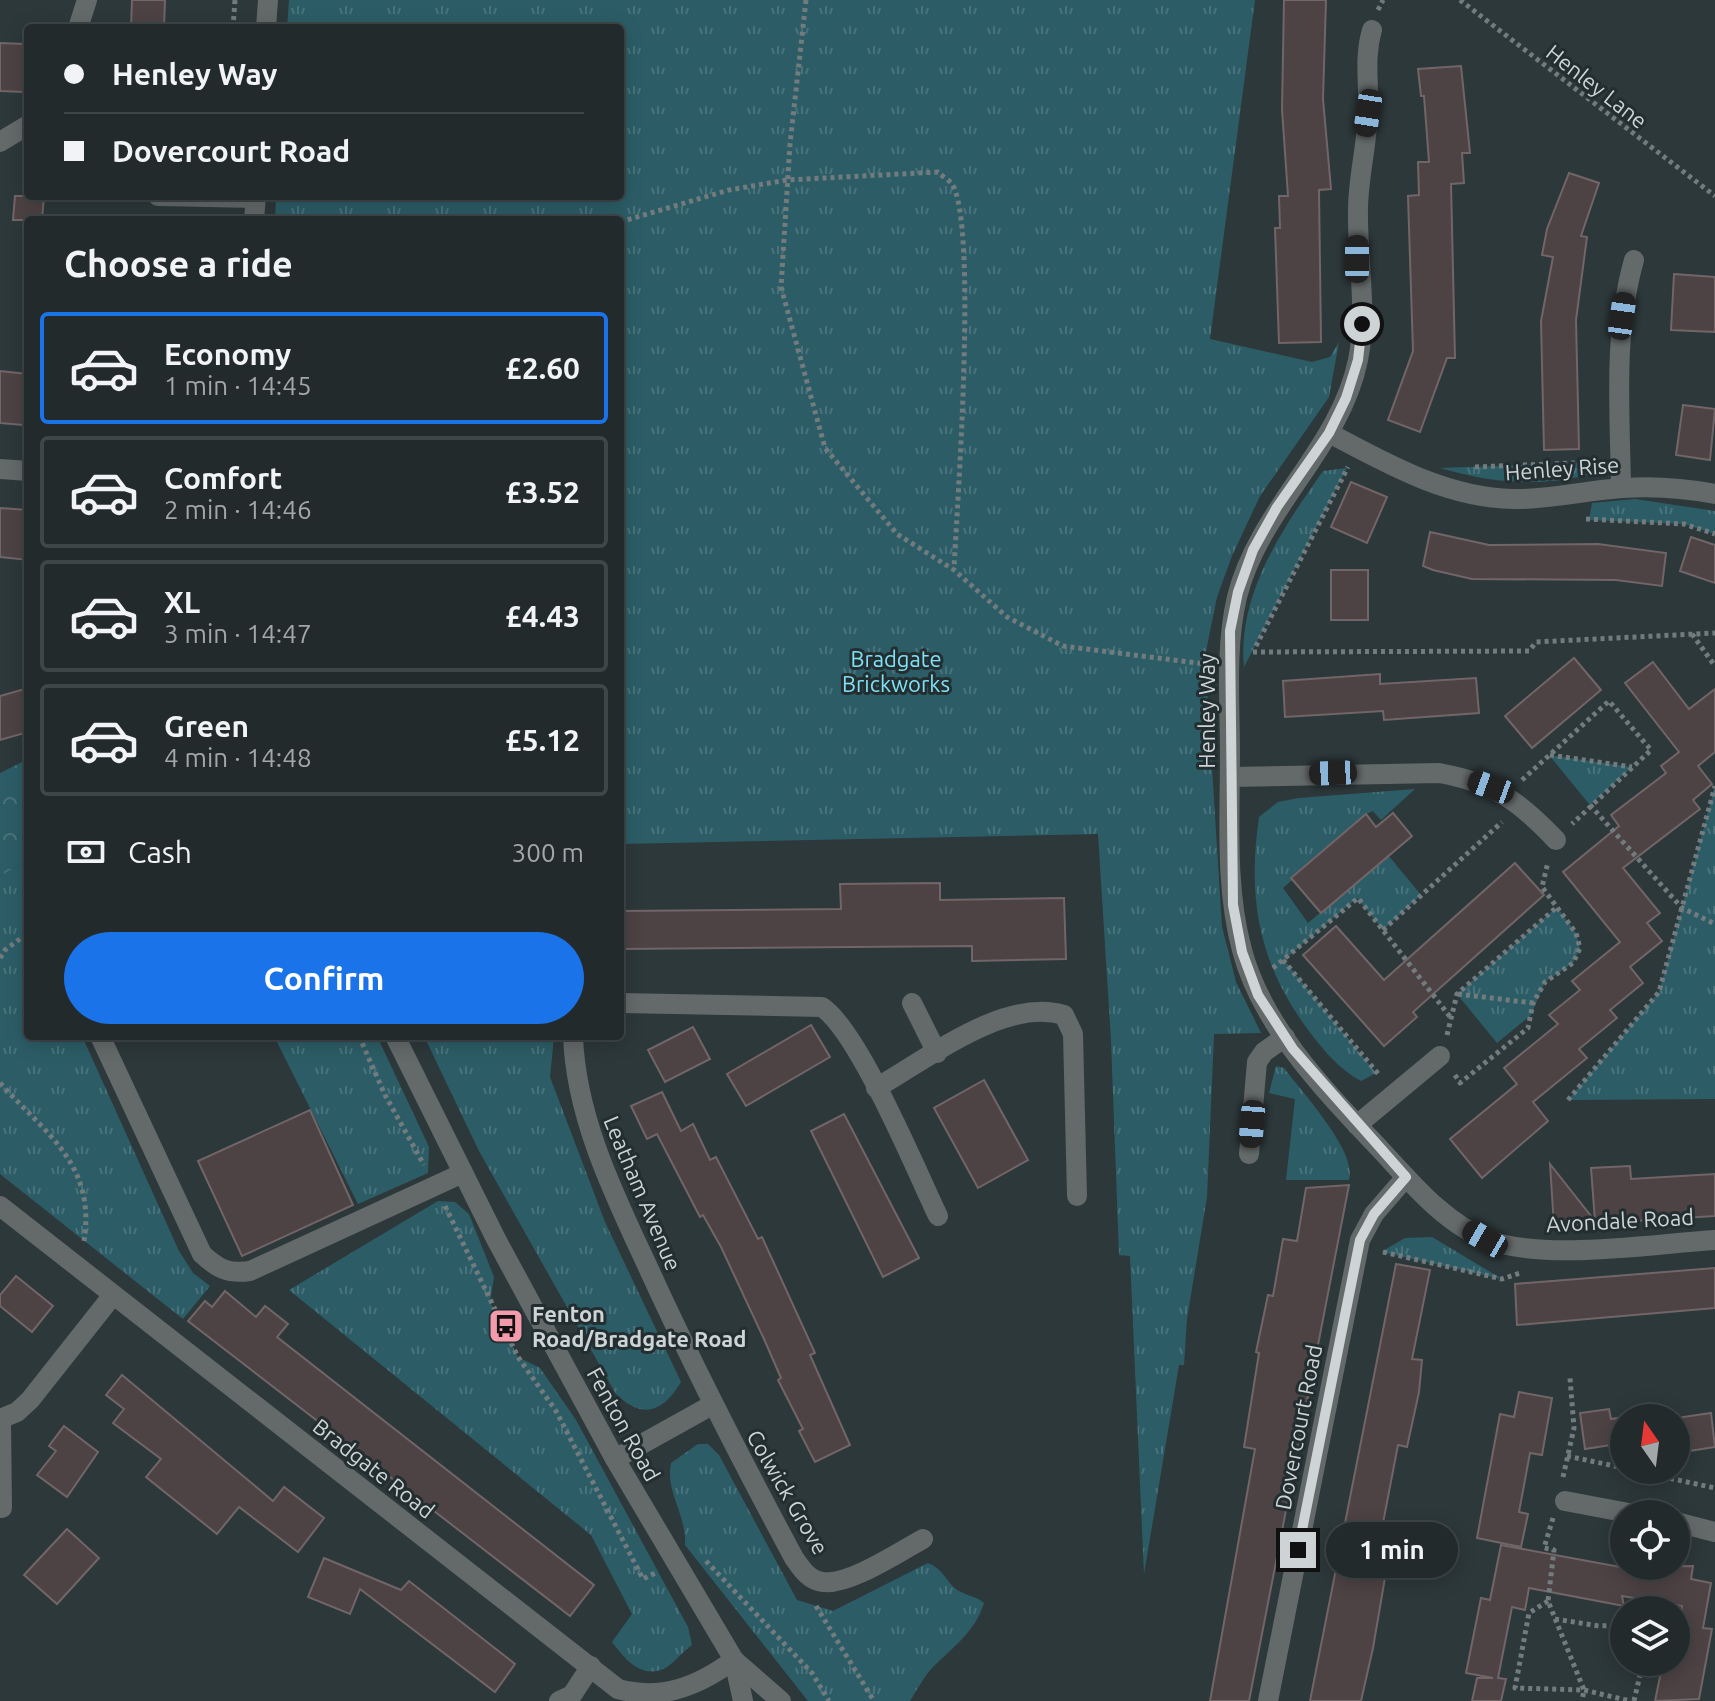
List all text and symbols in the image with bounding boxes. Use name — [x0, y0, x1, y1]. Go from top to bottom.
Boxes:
street label: Henley Lane — [1542, 39, 1652, 133]
text: Henley Way — [112, 57, 277, 91]
car — [1352, 87, 1384, 139]
text: Dovercourt Road — [112, 134, 350, 168]
car — [1345, 235, 1369, 283]
text: Choose a ride — [64, 243, 293, 284]
car — [1607, 291, 1637, 341]
route start — [1344, 306, 1380, 342]
icon: car — [68, 332, 140, 404]
text: Economy — [164, 337, 291, 371]
text: £2.60 — [505, 351, 580, 385]
text: 1 min · 14:45 — [164, 371, 312, 400]
street label: Henley Rise — [1504, 452, 1620, 484]
icon: car — [68, 456, 140, 528]
text: Comfort — [164, 461, 282, 495]
text: £3.52 — [505, 475, 580, 509]
text: 2 min · 14:46 — [164, 495, 312, 524]
icon: car — [68, 580, 140, 652]
text: XL — [164, 585, 200, 619]
text: £4.43 — [505, 599, 580, 633]
text: 3 min · 14:47 — [164, 619, 312, 648]
park label: Bradgate Brickworks — [842, 646, 950, 696]
street label: Henley Way — [1194, 653, 1219, 769]
icon: car — [68, 704, 140, 776]
text: Green — [164, 709, 249, 743]
text: £5.12 — [505, 723, 580, 757]
text: 4 min · 14:48 — [164, 743, 312, 772]
car — [1309, 760, 1357, 786]
car — [1464, 768, 1518, 806]
icon: cash — [64, 830, 108, 874]
text: Cash — [128, 835, 192, 869]
text: 300 m — [512, 838, 584, 867]
button: Confirm — [64, 932, 584, 1024]
car — [1238, 1099, 1266, 1149]
street label: Leatham Avenue — [599, 1112, 687, 1274]
street label: Avondale Road — [1545, 1204, 1695, 1236]
car — [1458, 1217, 1512, 1261]
place label: Fenton Road/Bradgate Road — [532, 1301, 747, 1351]
bus stop icon: Fenton Road/Bradgate Road — [487, 1307, 525, 1345]
street label: Dovercourt Road — [1270, 1342, 1326, 1512]
street label: Fenton Road — [583, 1363, 665, 1485]
north arrow — [1610, 1404, 1690, 1484]
map controls — [1610, 1404, 1690, 1676]
street label: Bradgate Road — [308, 1413, 440, 1523]
street label: Colwick Grove — [742, 1425, 834, 1559]
button: locate — [1610, 1500, 1690, 1580]
callout: 1 min — [1326, 1522, 1458, 1578]
route end — [1280, 1532, 1316, 1568]
text: 1 min — [1359, 1535, 1425, 1564]
button: layers — [1610, 1596, 1690, 1676]

